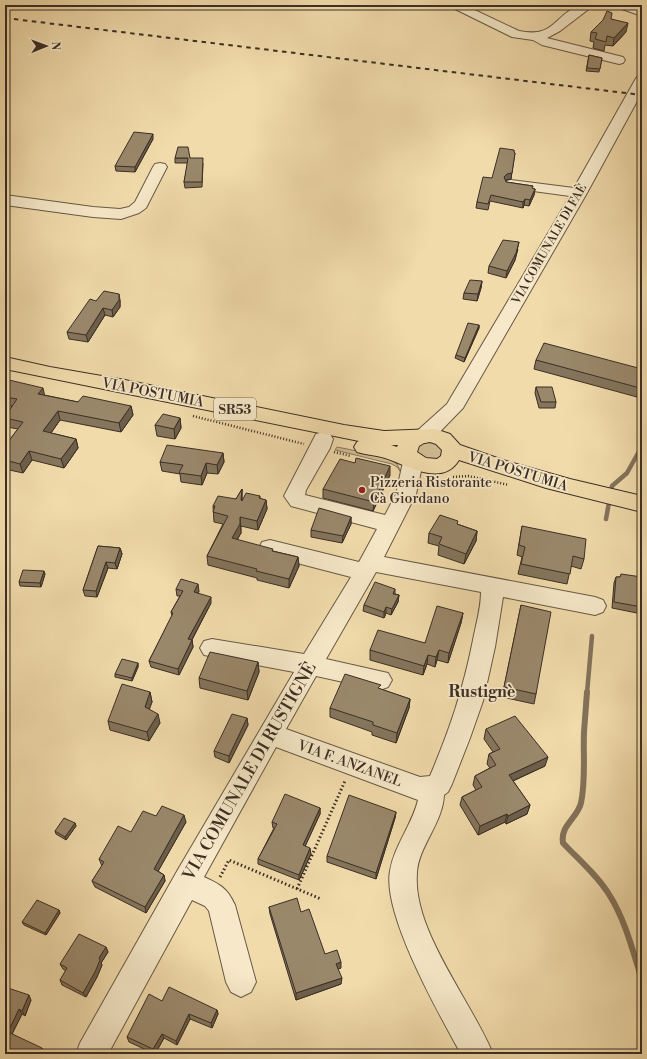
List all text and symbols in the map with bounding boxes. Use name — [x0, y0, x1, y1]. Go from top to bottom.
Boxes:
north arrow — [26, 26, 66, 66]
text: N — [48, 41, 62, 51]
street label: VIA COMUNALE DI FAÈ — [507, 180, 590, 308]
street label: VIA POSTUMIA — [99, 374, 206, 412]
road number: SR53 — [214, 398, 256, 420]
street label: VIA POSTUMIA — [465, 448, 570, 496]
place label: Pizzeria Ristorante Cà Giordano — [370, 474, 492, 508]
marker: Pizzeria Ristorante Cà Giordano — [357, 485, 367, 495]
street label: VIA COMUNALE DI RUSTIGNÈ — [177, 658, 322, 886]
district label: Rustignè — [449, 682, 516, 702]
street label: VIA F. ANZANEL — [294, 736, 404, 791]

